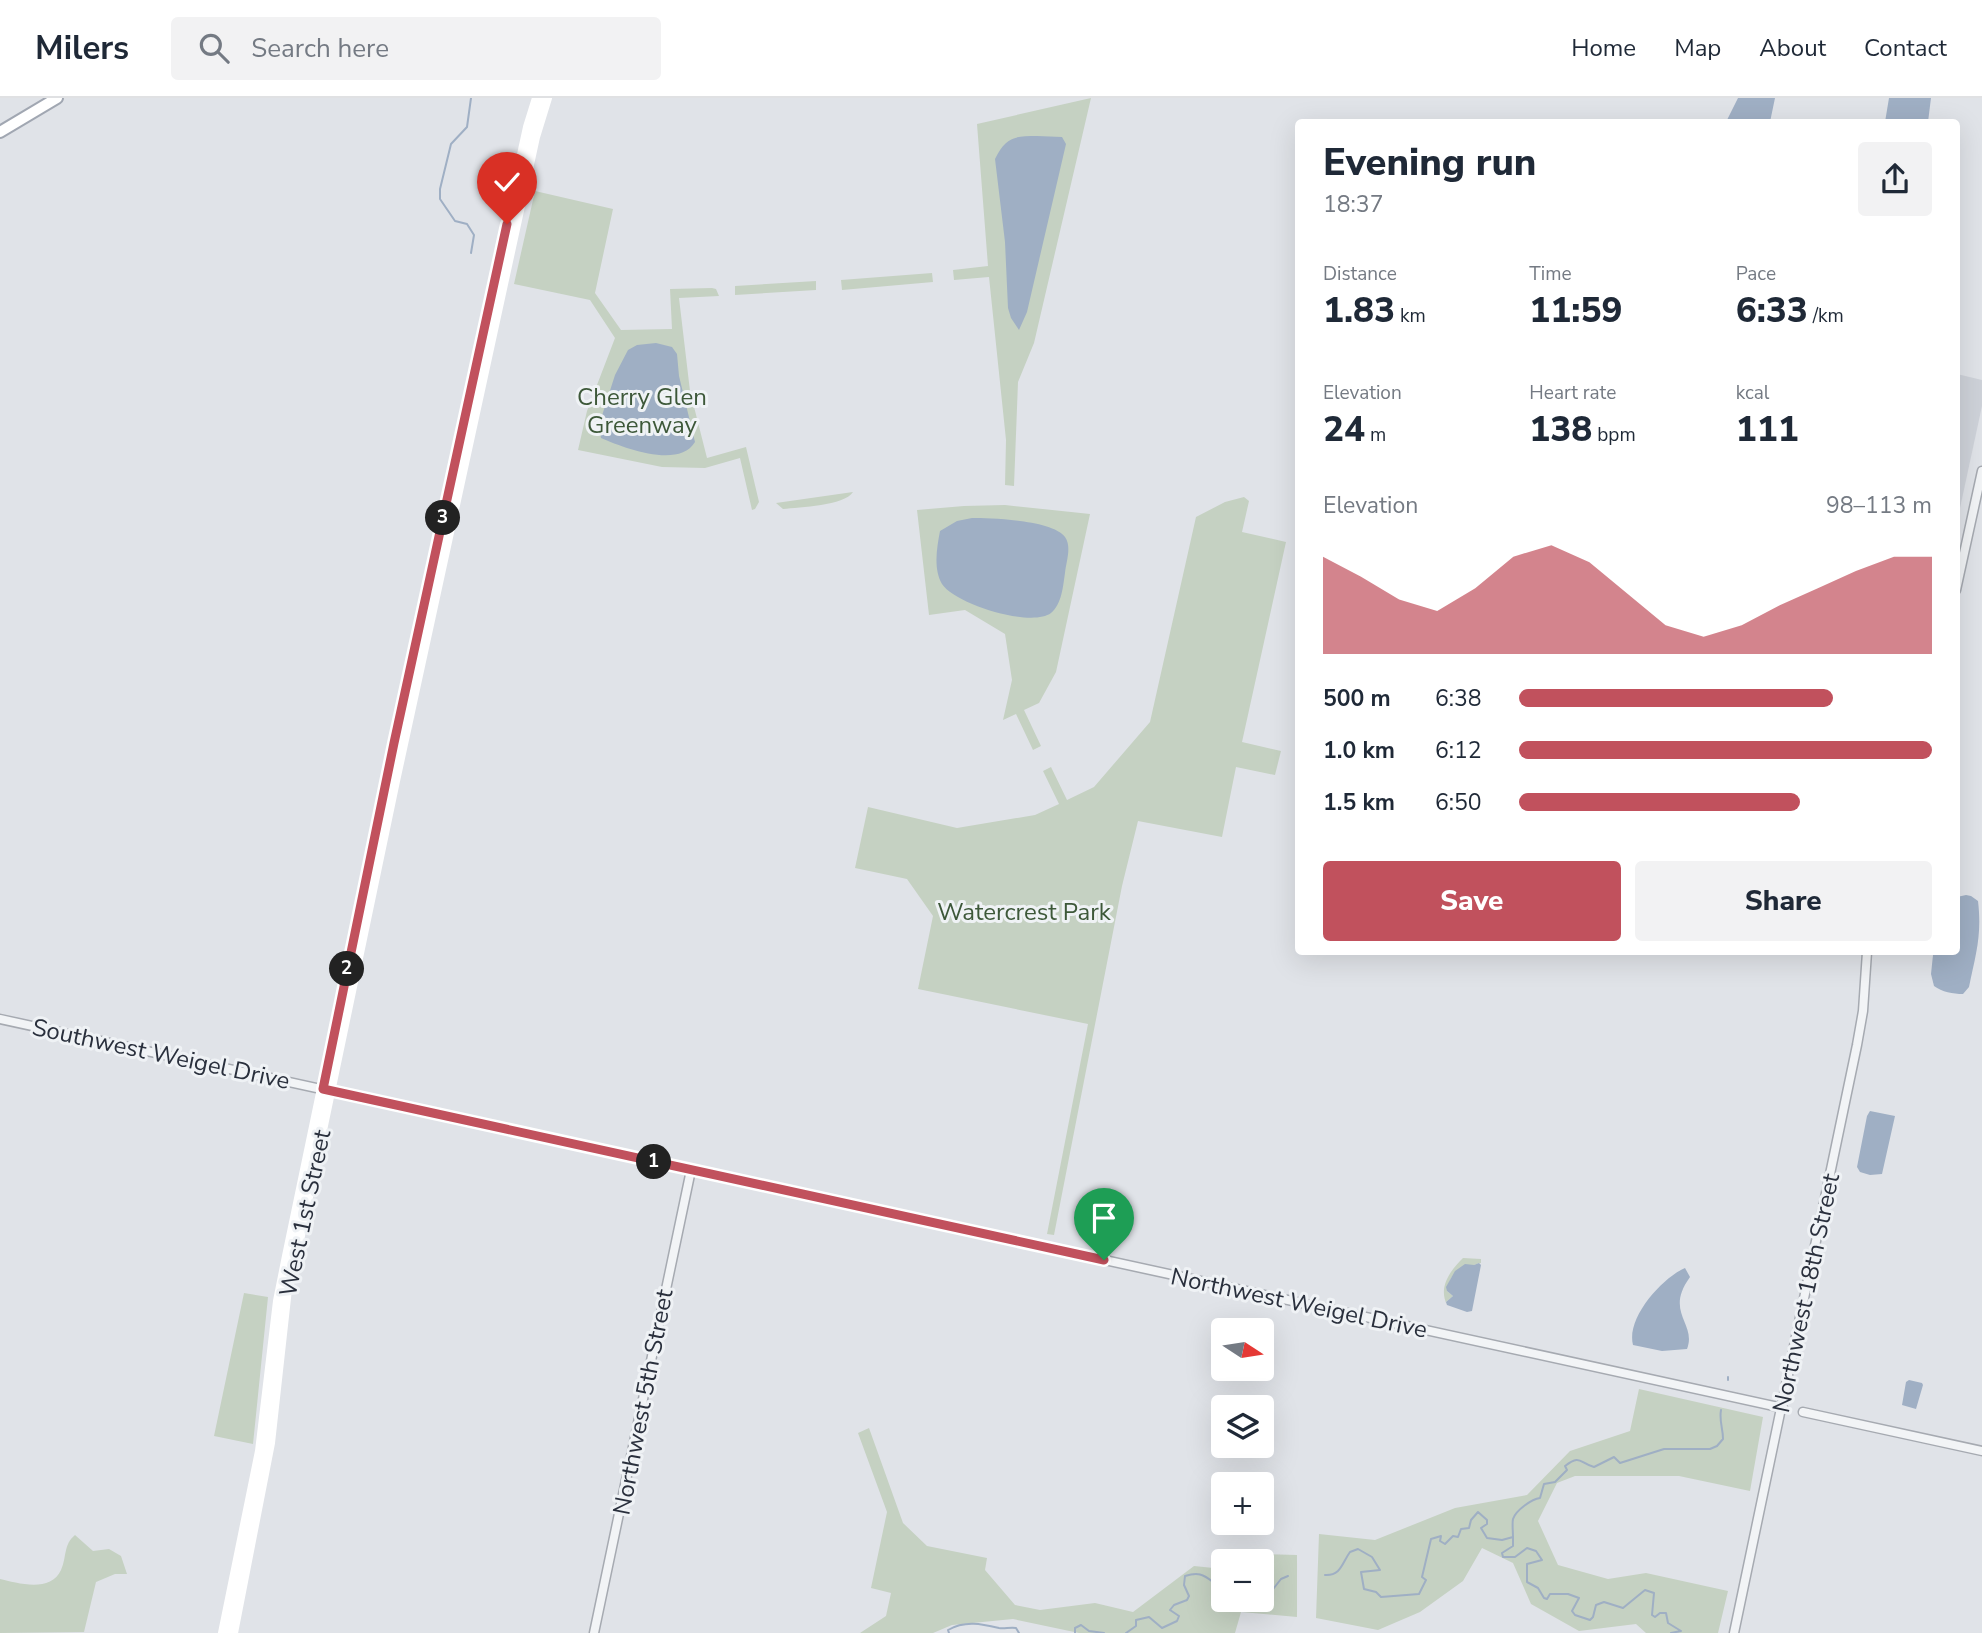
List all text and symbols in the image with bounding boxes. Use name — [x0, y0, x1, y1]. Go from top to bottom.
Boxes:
search box — [171, 17, 661, 80]
text: Milers — [35, 26, 129, 71]
icon: search — [195, 29, 233, 67]
text: Search here — [251, 31, 389, 66]
text: Home — [1571, 32, 1636, 64]
text: Map — [1674, 32, 1721, 64]
text: About — [1759, 32, 1826, 64]
text: Contact — [1864, 32, 1947, 64]
text: Evening run — [1323, 137, 1536, 188]
button: share — [1858, 142, 1932, 216]
pin — [477, 152, 537, 224]
icon: check — [488, 163, 526, 201]
text: 18:37 — [1323, 189, 1383, 220]
text: Distance — [1323, 261, 1397, 287]
text: Time — [1529, 261, 1572, 287]
text: Pace — [1736, 261, 1776, 287]
text: 1.83 — [1323, 287, 1395, 334]
text: 11:59 — [1529, 287, 1622, 334]
text: 6:33 — [1736, 287, 1808, 334]
text: km — [1395, 303, 1426, 329]
text: /km — [1808, 303, 1844, 329]
text: Elevation — [1323, 380, 1402, 406]
text: Heart rate — [1529, 380, 1616, 406]
text: kcal — [1736, 380, 1769, 406]
park label: Cherry Glen Greenway — [577, 381, 707, 441]
text: 24 — [1323, 406, 1365, 453]
text: 138 — [1529, 406, 1592, 453]
text: 111 — [1736, 406, 1799, 453]
text: m — [1365, 422, 1386, 448]
text: bpm — [1592, 422, 1636, 448]
text: Elevation — [1323, 490, 1418, 521]
text: 98–113 m — [1826, 490, 1932, 521]
pin: 3 — [426, 500, 460, 536]
text: 3 — [437, 504, 448, 530]
text: 500 m — [1323, 683, 1391, 714]
text: 6:38 — [1435, 683, 1482, 714]
text: 1.0 km — [1323, 735, 1395, 766]
text: 6:12 — [1435, 735, 1482, 766]
text: 1.5 km — [1323, 787, 1395, 818]
text: 6:50 — [1435, 787, 1482, 818]
button: Save — [1323, 861, 1621, 941]
button: Share — [1635, 861, 1932, 941]
park label: Watercrest Park — [937, 896, 1112, 928]
pin: 2 — [330, 952, 364, 986]
text: 2 — [341, 955, 352, 981]
street label: Southwest Weigel Drive — [29, 1011, 293, 1097]
street label: West 1st Street — [272, 1126, 338, 1299]
pin: 1 — [636, 1144, 672, 1180]
text: 1 — [648, 1148, 659, 1174]
street label: Northwest 18th Street — [1765, 1170, 1847, 1415]
pin — [1074, 1188, 1134, 1260]
icon: arrive — [1085, 1199, 1123, 1237]
street label: Northwest Weigel Drive — [1168, 1260, 1430, 1346]
street label: Northwest 5th Street — [605, 1286, 681, 1517]
north arrow — [1211, 1318, 1274, 1381]
map controls — [1211, 1318, 1274, 1612]
button: layers — [1211, 1395, 1274, 1458]
button: + — [1211, 1472, 1274, 1535]
button: − — [1211, 1549, 1274, 1612]

